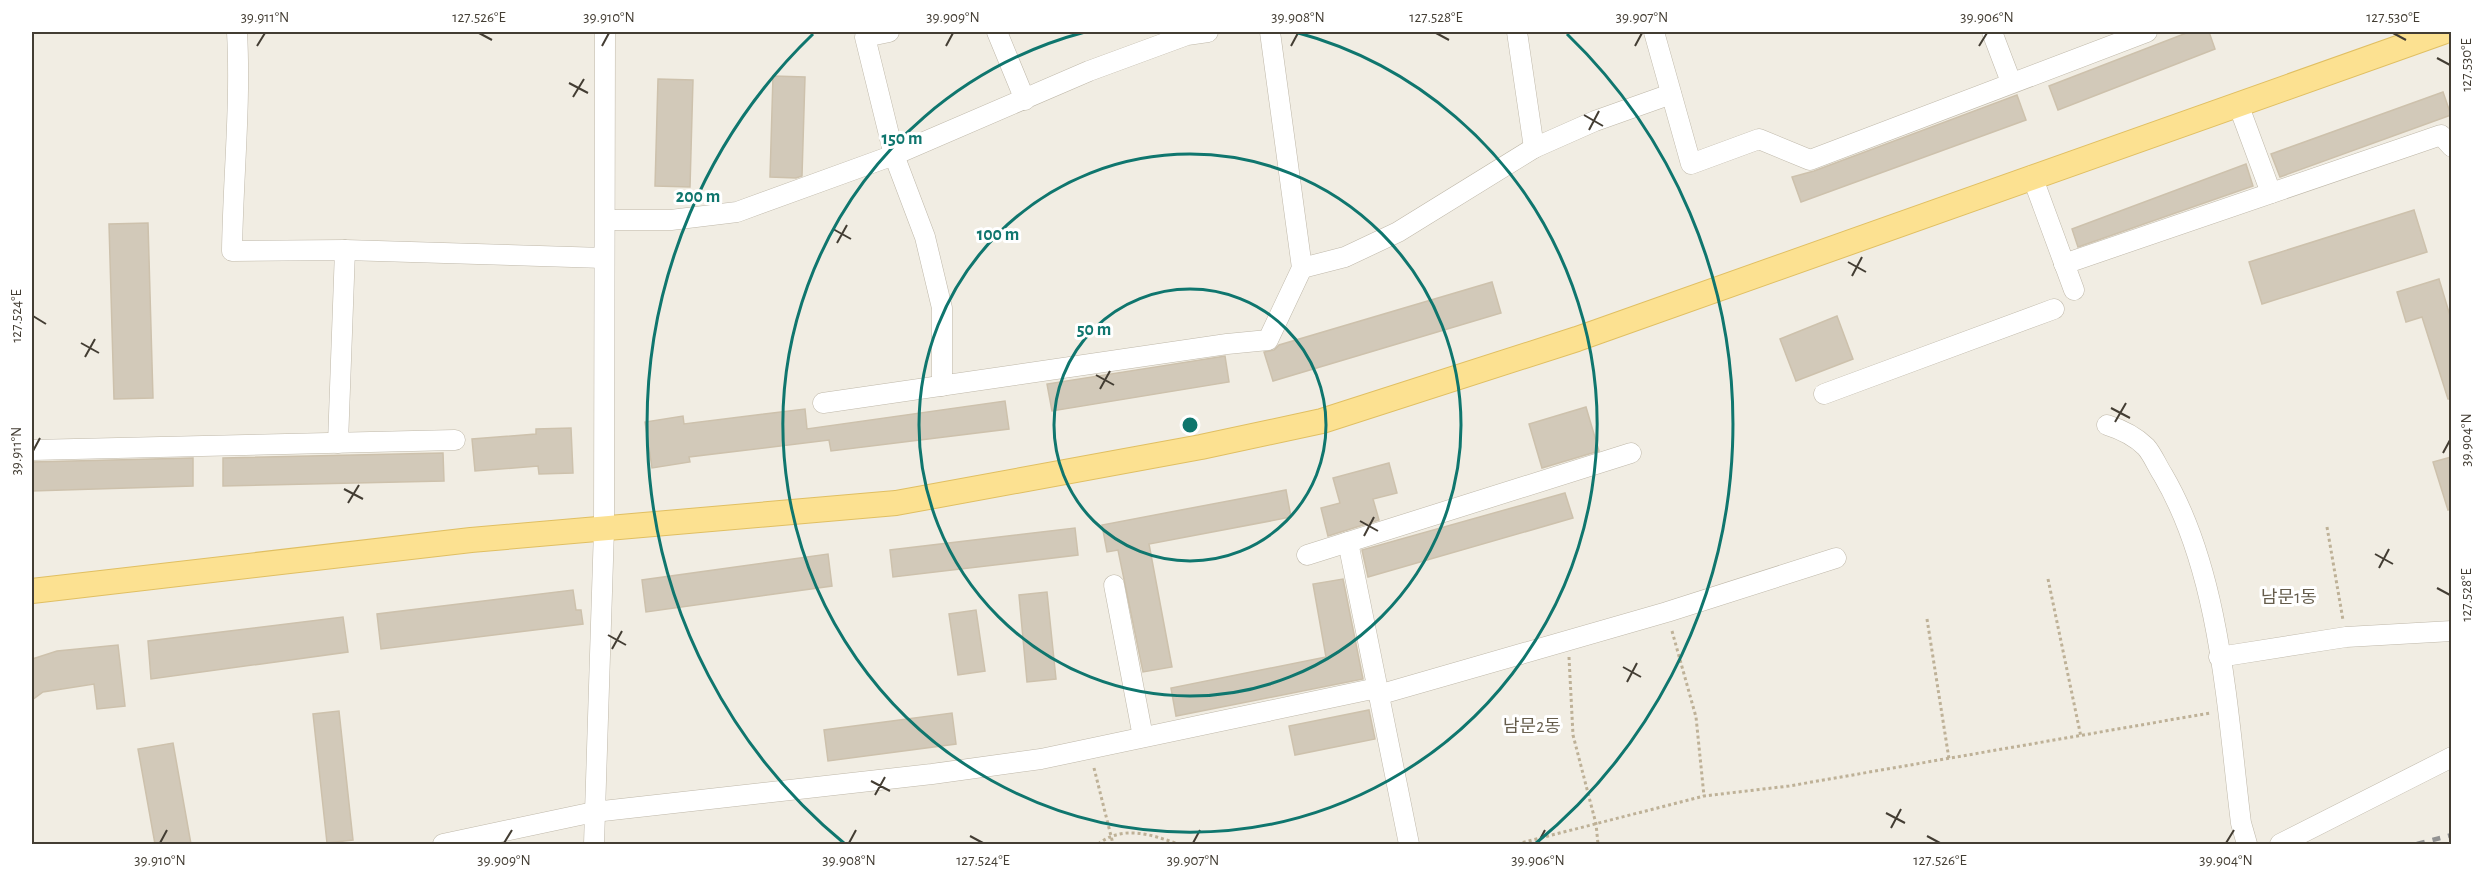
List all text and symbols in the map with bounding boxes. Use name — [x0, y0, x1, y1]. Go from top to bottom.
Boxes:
text: 39.911°N — [241, 10, 289, 25]
text: 127.526°E — [452, 10, 506, 25]
text: 39.910°N — [583, 10, 635, 25]
text: 39.909°N — [926, 10, 980, 25]
text: 39.908°N — [1271, 10, 1325, 25]
text: 127.528°E — [1409, 10, 1463, 25]
text: 39.907°N — [1616, 10, 1668, 25]
text: 39.906°N — [1960, 10, 2014, 25]
text: 127.530°E — [2366, 10, 2420, 25]
text: 127.530°E — [2459, 38, 2474, 92]
text: 150 m — [882, 130, 922, 148]
text: 200 m — [676, 188, 720, 206]
text: 100 m — [977, 226, 1019, 244]
text: 127.524°E — [9, 289, 24, 343]
text: 50 m — [1077, 321, 1111, 339]
text: 39.904°N — [2459, 413, 2474, 467]
centre of rings — [1180, 415, 1200, 435]
text: 39.911°N — [9, 427, 24, 475]
text: 127.528°E — [2459, 568, 2474, 622]
district label: 남문1동 — [2261, 588, 2317, 607]
district label: 남문2동 — [1503, 717, 1561, 736]
text: 39.910°N — [134, 853, 186, 868]
text: 39.909°N — [477, 853, 531, 868]
text: 39.908°N — [822, 853, 876, 868]
text: 127.524°E — [956, 853, 1010, 868]
text: 39.907°N — [1167, 853, 1219, 868]
text: 39.906°N — [1511, 853, 1565, 868]
text: 127.526°E — [1913, 853, 1967, 868]
text: 39.904°N — [2199, 853, 2253, 868]

